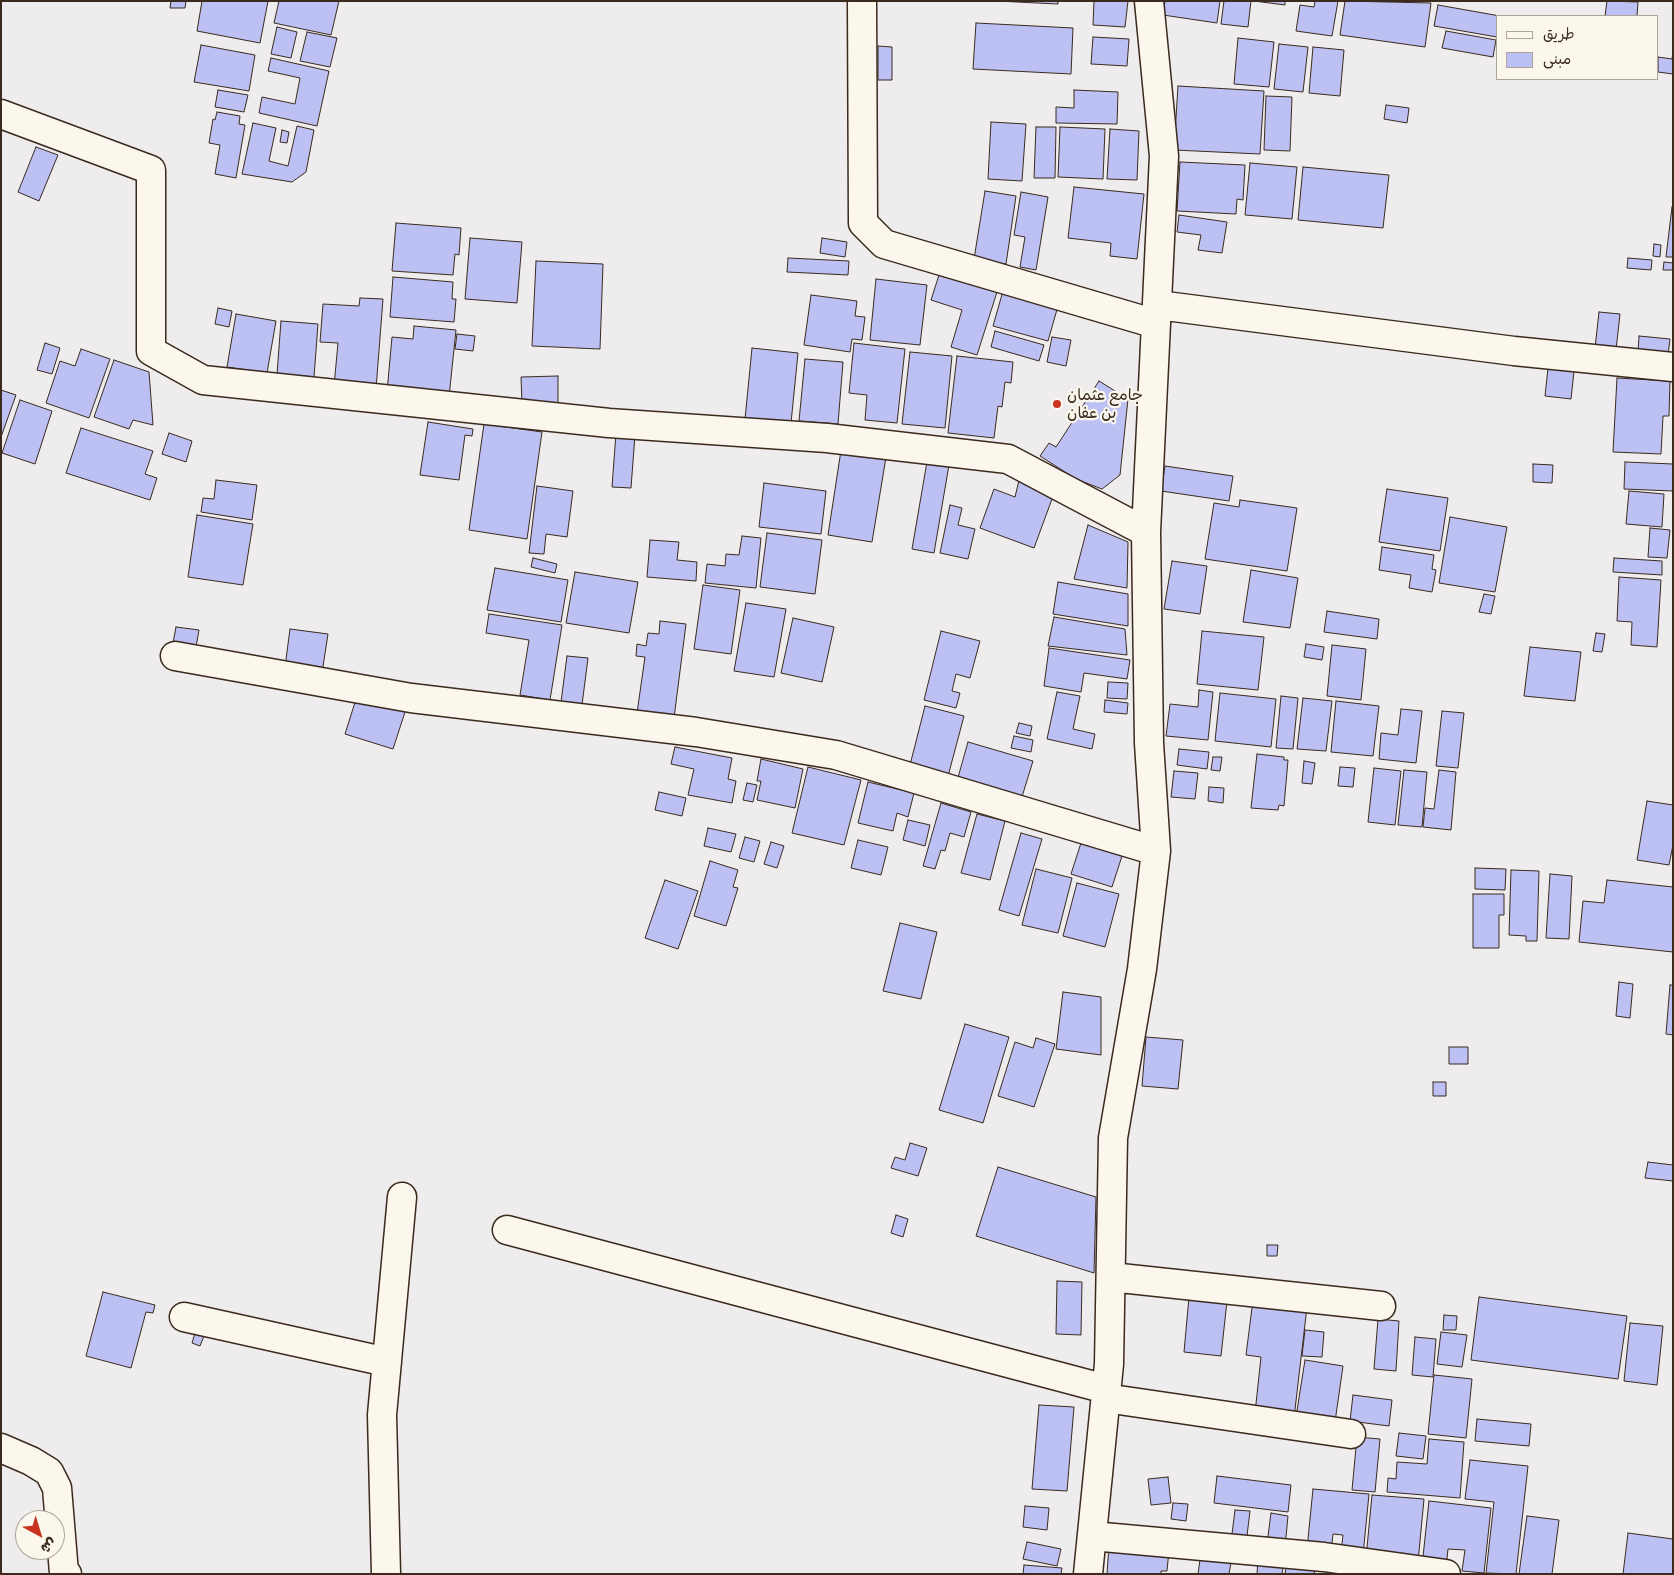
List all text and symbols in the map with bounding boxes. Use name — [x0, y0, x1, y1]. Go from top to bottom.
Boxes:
legend — [1496, 15, 1659, 80]
text: طريق — [1543, 24, 1575, 43]
text: مبنى — [1543, 49, 1571, 68]
place label: جامع عثمان بن عفان — [1067, 385, 1143, 423]
marker: جامع عثمان بن عفان — [1051, 398, 1063, 410]
north arrow — [15, 1510, 65, 1560]
text: ش — [37, 1534, 60, 1558]

